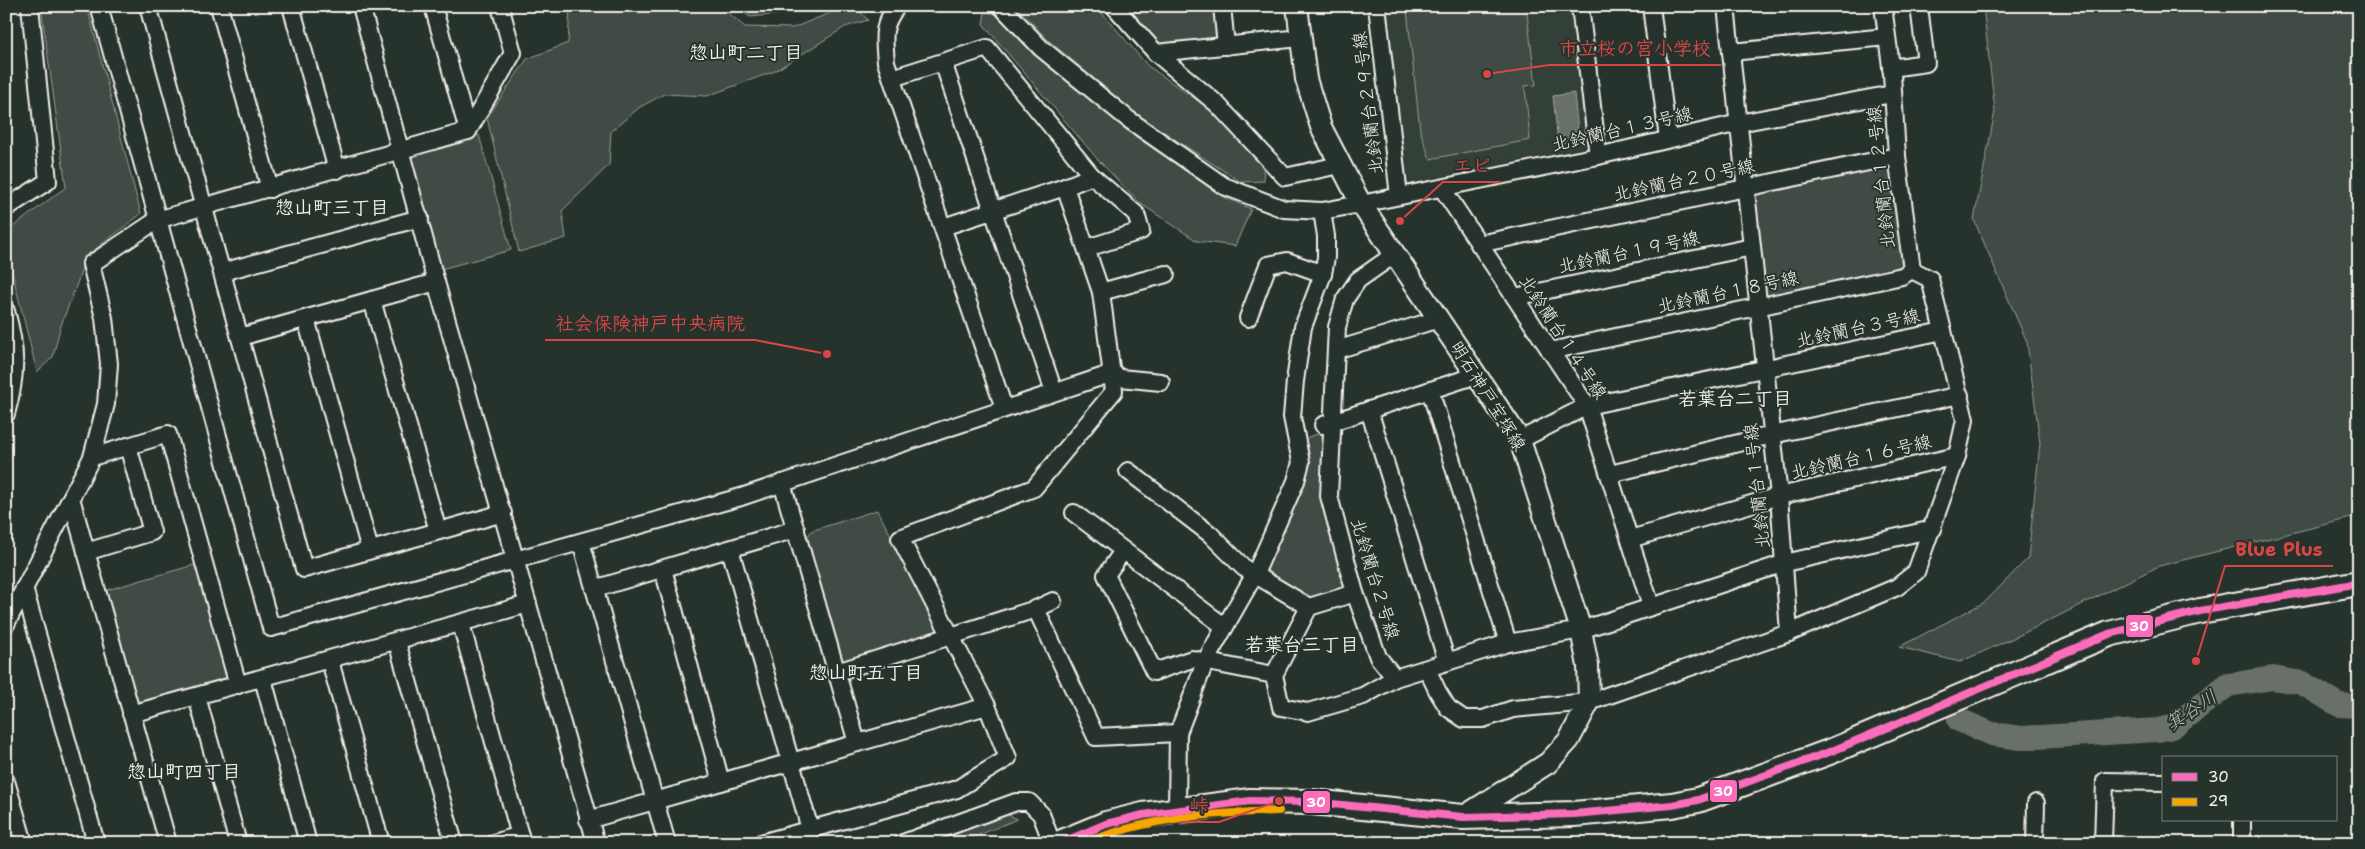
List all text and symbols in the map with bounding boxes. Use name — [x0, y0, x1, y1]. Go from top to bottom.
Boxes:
street label: 北鈴蘭台２９号線 — [1347, 30, 1389, 176]
callout: 市立桜の宮小学校 — [1549, 31, 1721, 65]
text: 市立桜の宮小学校 — [1559, 36, 1711, 61]
district label: 惣山町二丁目 — [689, 40, 803, 65]
street label: 北鈴蘭台１３号線 — [1549, 101, 1695, 157]
street label: 北鈴蘭台１２号線 — [1862, 104, 1900, 250]
callout: エピ — [1443, 148, 1501, 182]
text: エピ — [1453, 153, 1491, 178]
street label: 北鈴蘭台２０号線 — [1611, 153, 1757, 207]
district label: 惣山町三丁目 — [275, 195, 389, 220]
street label: 北鈴蘭台１９号線 — [1556, 225, 1702, 279]
street label: 北鈴蘭台１８号線 — [1655, 265, 1801, 319]
street label: 北鈴蘭台１４号線 — [1514, 270, 1612, 404]
street label: 北鈴蘭台３号線 — [1794, 303, 1922, 353]
callout: 社会保険神戸中央病院 — [545, 306, 755, 340]
text: 社会保険神戸中央病院 — [555, 311, 745, 336]
street label: 明石神戸宝塚線 — [1444, 336, 1532, 456]
district label: 若葉台二丁目 — [1678, 386, 1792, 411]
street label: 北鈴蘭台１号線 — [1738, 422, 1776, 550]
street label: 北鈴蘭台１６号線 — [1788, 429, 1934, 485]
street label: 北鈴蘭台２号線 — [1345, 515, 1405, 643]
callout: Blue Plus — [2225, 532, 2333, 566]
text: Blue Plus — [2235, 537, 2323, 562]
line badge: 30 — [2125, 614, 2154, 638]
text: 30 — [2129, 617, 2149, 635]
district label: 若葉台三丁目 — [1245, 632, 1359, 657]
district label: 惣山町五丁目 — [809, 660, 923, 685]
water label: 箕谷川 — [2160, 684, 2222, 736]
legend — [2162, 756, 2338, 822]
district label: 惣山町四丁目 — [127, 759, 241, 784]
text: 30 — [2208, 767, 2229, 787]
line badge: 30 — [1709, 779, 1738, 803]
text: 30 — [1713, 782, 1733, 800]
callout: 峠 — [1180, 788, 1219, 822]
line badge: 30 — [1302, 790, 1331, 814]
text: 29 — [2208, 791, 2228, 811]
text: 峠 — [1189, 793, 1209, 818]
text: 30 — [1306, 793, 1326, 811]

